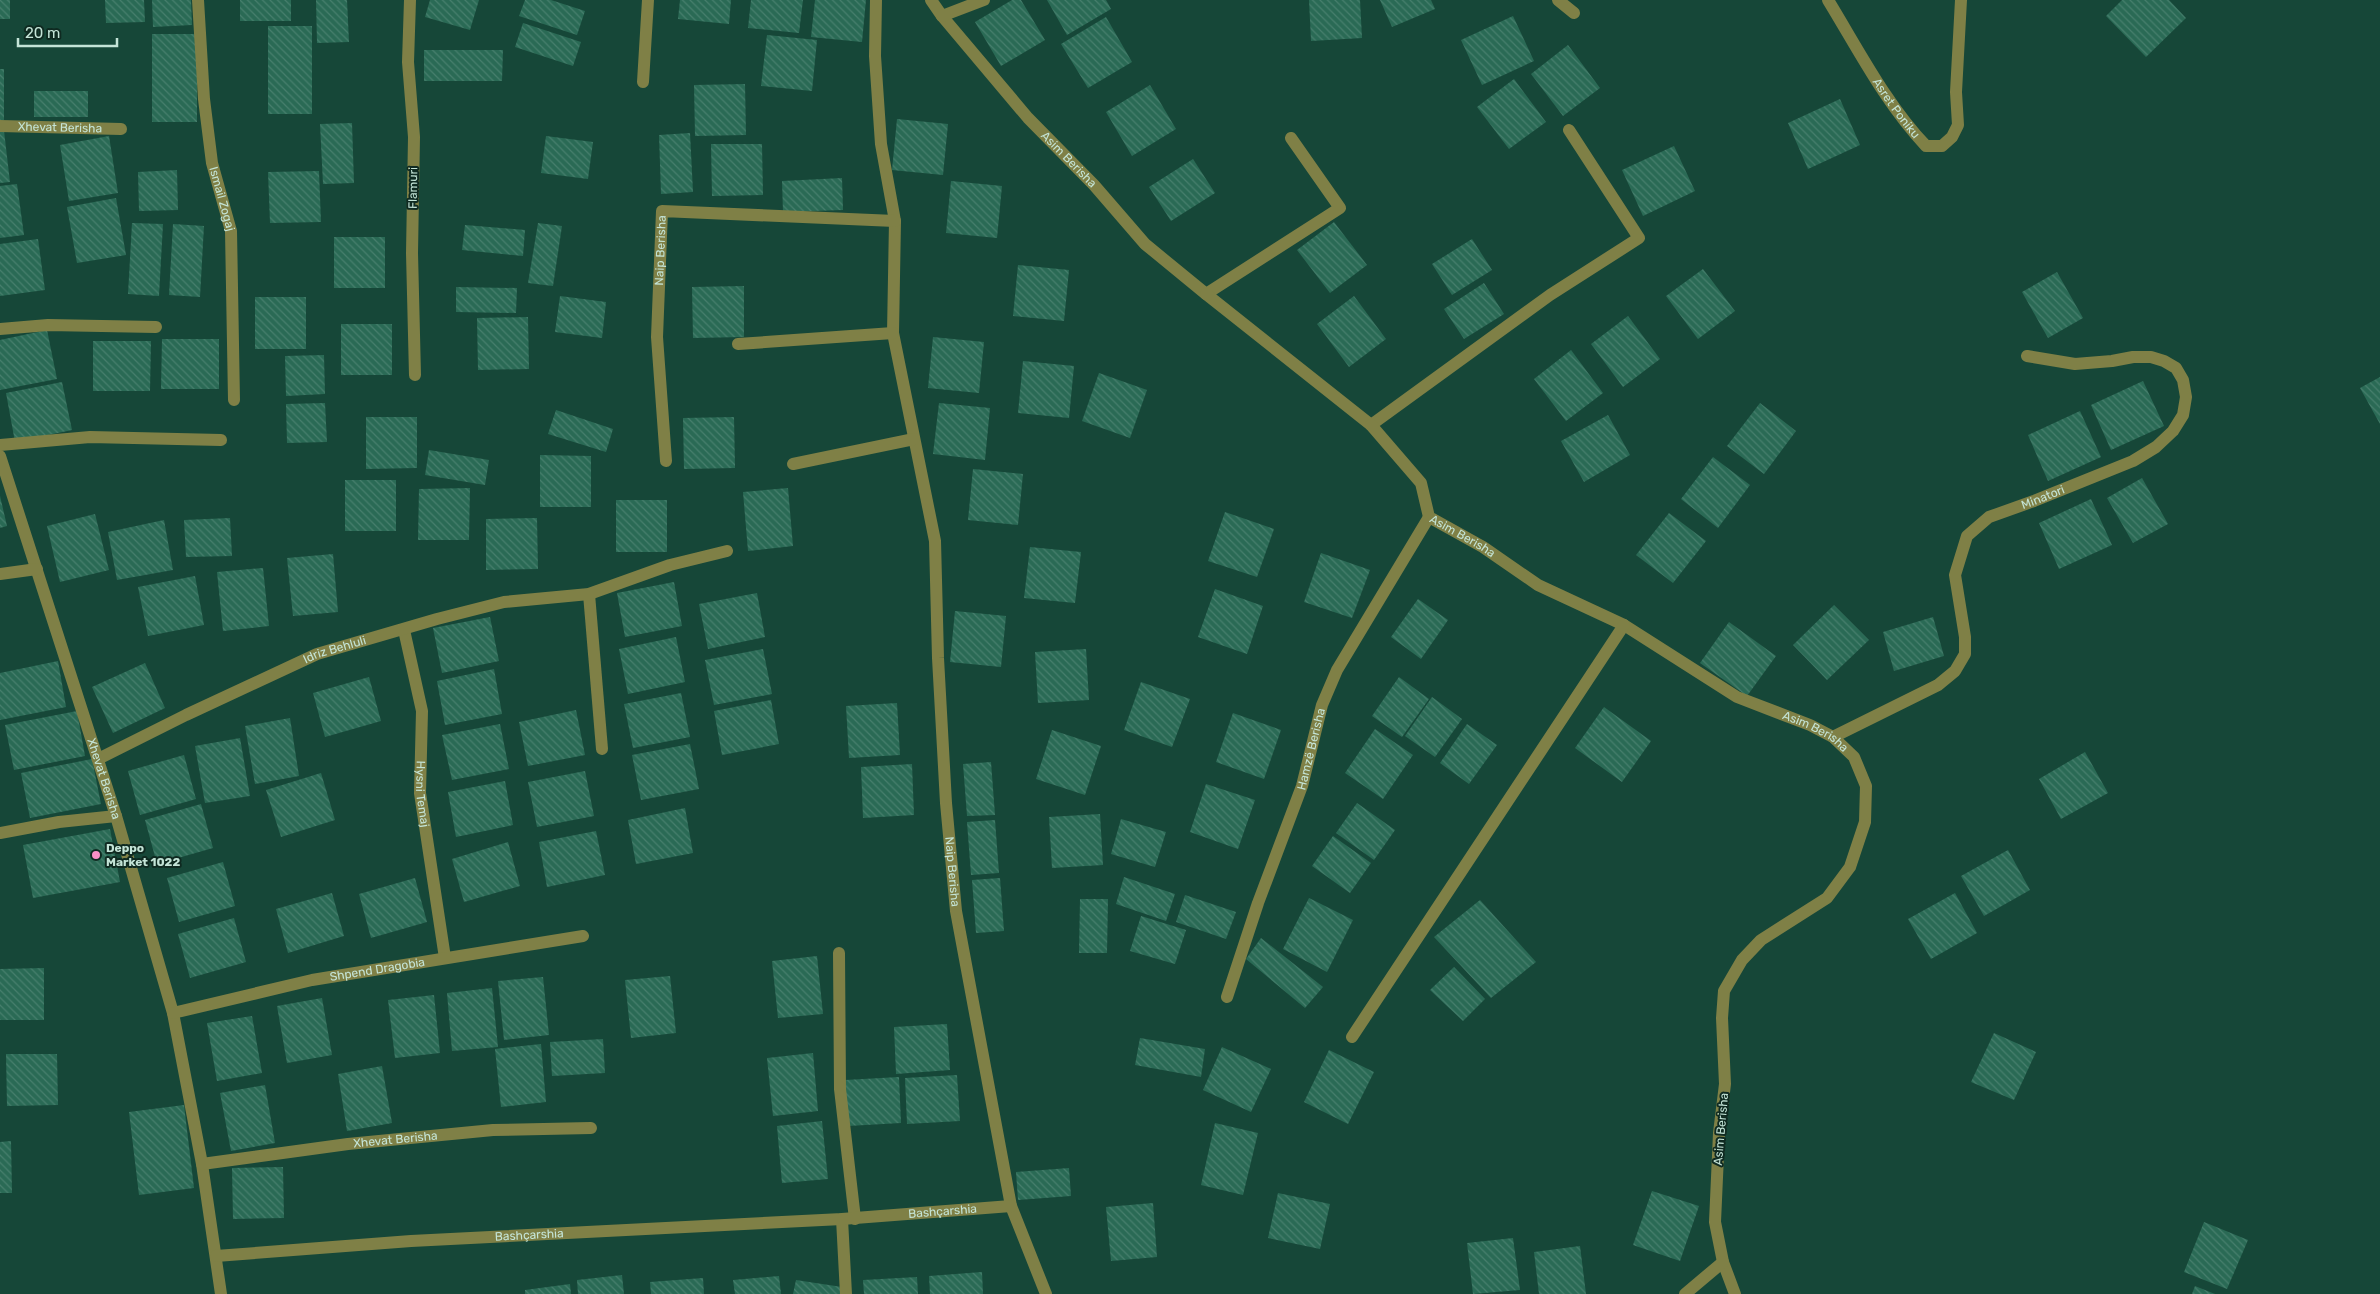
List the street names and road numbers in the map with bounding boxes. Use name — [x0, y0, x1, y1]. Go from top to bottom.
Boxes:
street label: Asret Poniku — [1870, 76, 1923, 141]
street label: Xhevat Berisha — [18, 119, 102, 136]
street label: Asim Berisha — [1038, 129, 1099, 190]
street label: Ismail Zogaj — [206, 165, 238, 233]
street label: Flamuri — [406, 167, 420, 209]
street label: Naip Berisha — [652, 215, 669, 286]
street label: Minatori — [2019, 482, 2067, 512]
street label: Asim Berisha — [1427, 512, 1498, 560]
street label: Idriz Behluli — [301, 633, 368, 666]
street label: Hamzë Berisha — [1294, 707, 1328, 791]
street label: Asim Berisha — [1781, 708, 1851, 755]
street label: Xhevat Berisha — [84, 736, 124, 821]
street label: Hysni Temaj — [413, 760, 432, 828]
street label: Naip Berisha — [942, 836, 963, 907]
street label: Shpend Dragobia — [329, 955, 426, 984]
street label: Asim Berisha — [1711, 1092, 1731, 1166]
street label: Xhevat Berisha — [353, 1128, 438, 1150]
street label: Bashçarshia — [908, 1202, 977, 1221]
street label: Bashçarshia — [495, 1226, 564, 1244]

